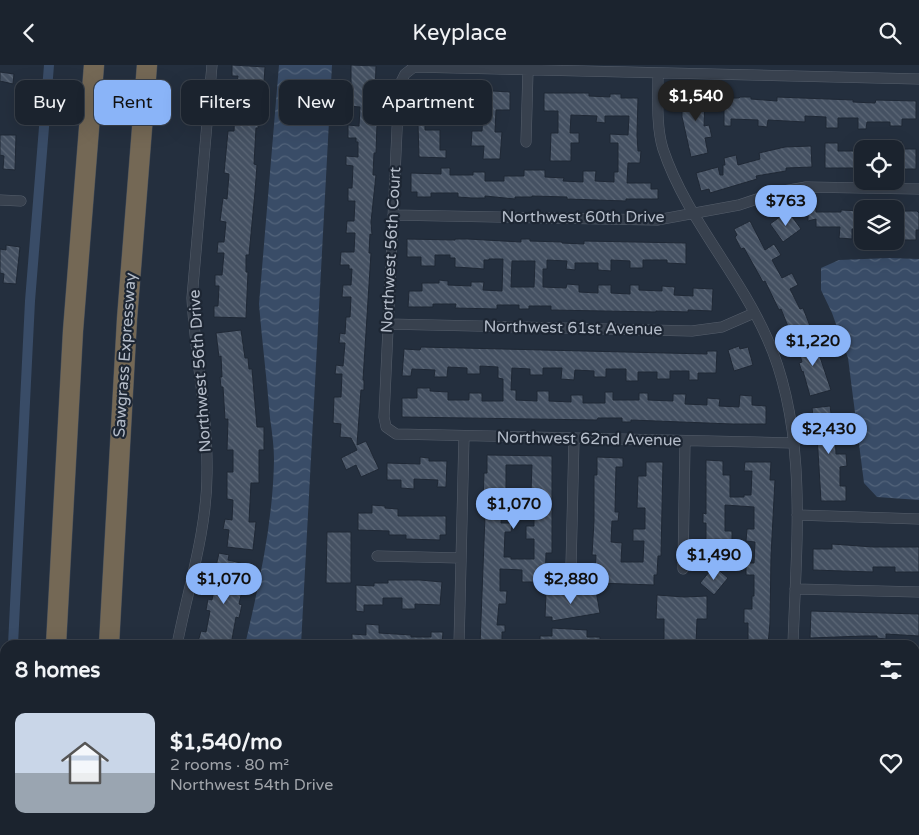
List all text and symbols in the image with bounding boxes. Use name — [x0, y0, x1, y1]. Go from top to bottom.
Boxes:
icon: back — [15, 19, 43, 47]
icon: search — [876, 19, 904, 47]
text: Keyplace — [412, 20, 507, 46]
chip: Buy — [15, 80, 84, 125]
chip: Rent — [94, 80, 171, 125]
chip: Filters — [181, 80, 269, 125]
chip: New — [279, 80, 353, 125]
chip: Apartment — [363, 80, 492, 125]
pin: $1,540 — [655, 80, 737, 122]
text: $1,540 — [669, 86, 723, 106]
map controls — [854, 140, 904, 250]
button: locate — [854, 140, 904, 190]
street label: Northwest 56th Court — [377, 166, 405, 334]
pin: $763 — [756, 185, 816, 227]
text: $763 — [766, 191, 806, 211]
button: layers — [854, 200, 904, 250]
street label: Northwest 60th Drive — [501, 207, 665, 227]
street label: Sawgrass Expressway — [109, 271, 141, 438]
street label: Northwest 56th Drive — [184, 289, 216, 453]
street label: Northwest 61st Avenue — [483, 316, 663, 340]
pin: $1,220 — [772, 325, 854, 367]
text: $1,220 — [786, 331, 840, 351]
pin: $2,430 — [788, 413, 870, 455]
text: $2,430 — [802, 419, 856, 439]
street label: Northwest 62nd Avenue — [496, 427, 682, 451]
pin: $1,070 — [473, 487, 555, 530]
text: $1,070 — [487, 494, 541, 514]
pin: $1,490 — [673, 539, 755, 581]
text: $1,490 — [687, 545, 741, 565]
pin: $1,070 — [183, 563, 265, 605]
pin: $2,880 — [530, 563, 612, 605]
text: $1,070 — [197, 569, 251, 589]
text: $2,880 — [544, 569, 598, 589]
icon: filters — [877, 656, 905, 684]
text: 8 homes — [15, 658, 100, 683]
text: $1,540/mo — [170, 730, 282, 755]
icon: home — [55, 733, 115, 793]
icon: heart — [877, 749, 905, 777]
text: 2 rooms · 80 m² — [170, 755, 289, 775]
text: Northwest 54th Drive — [170, 775, 333, 795]

